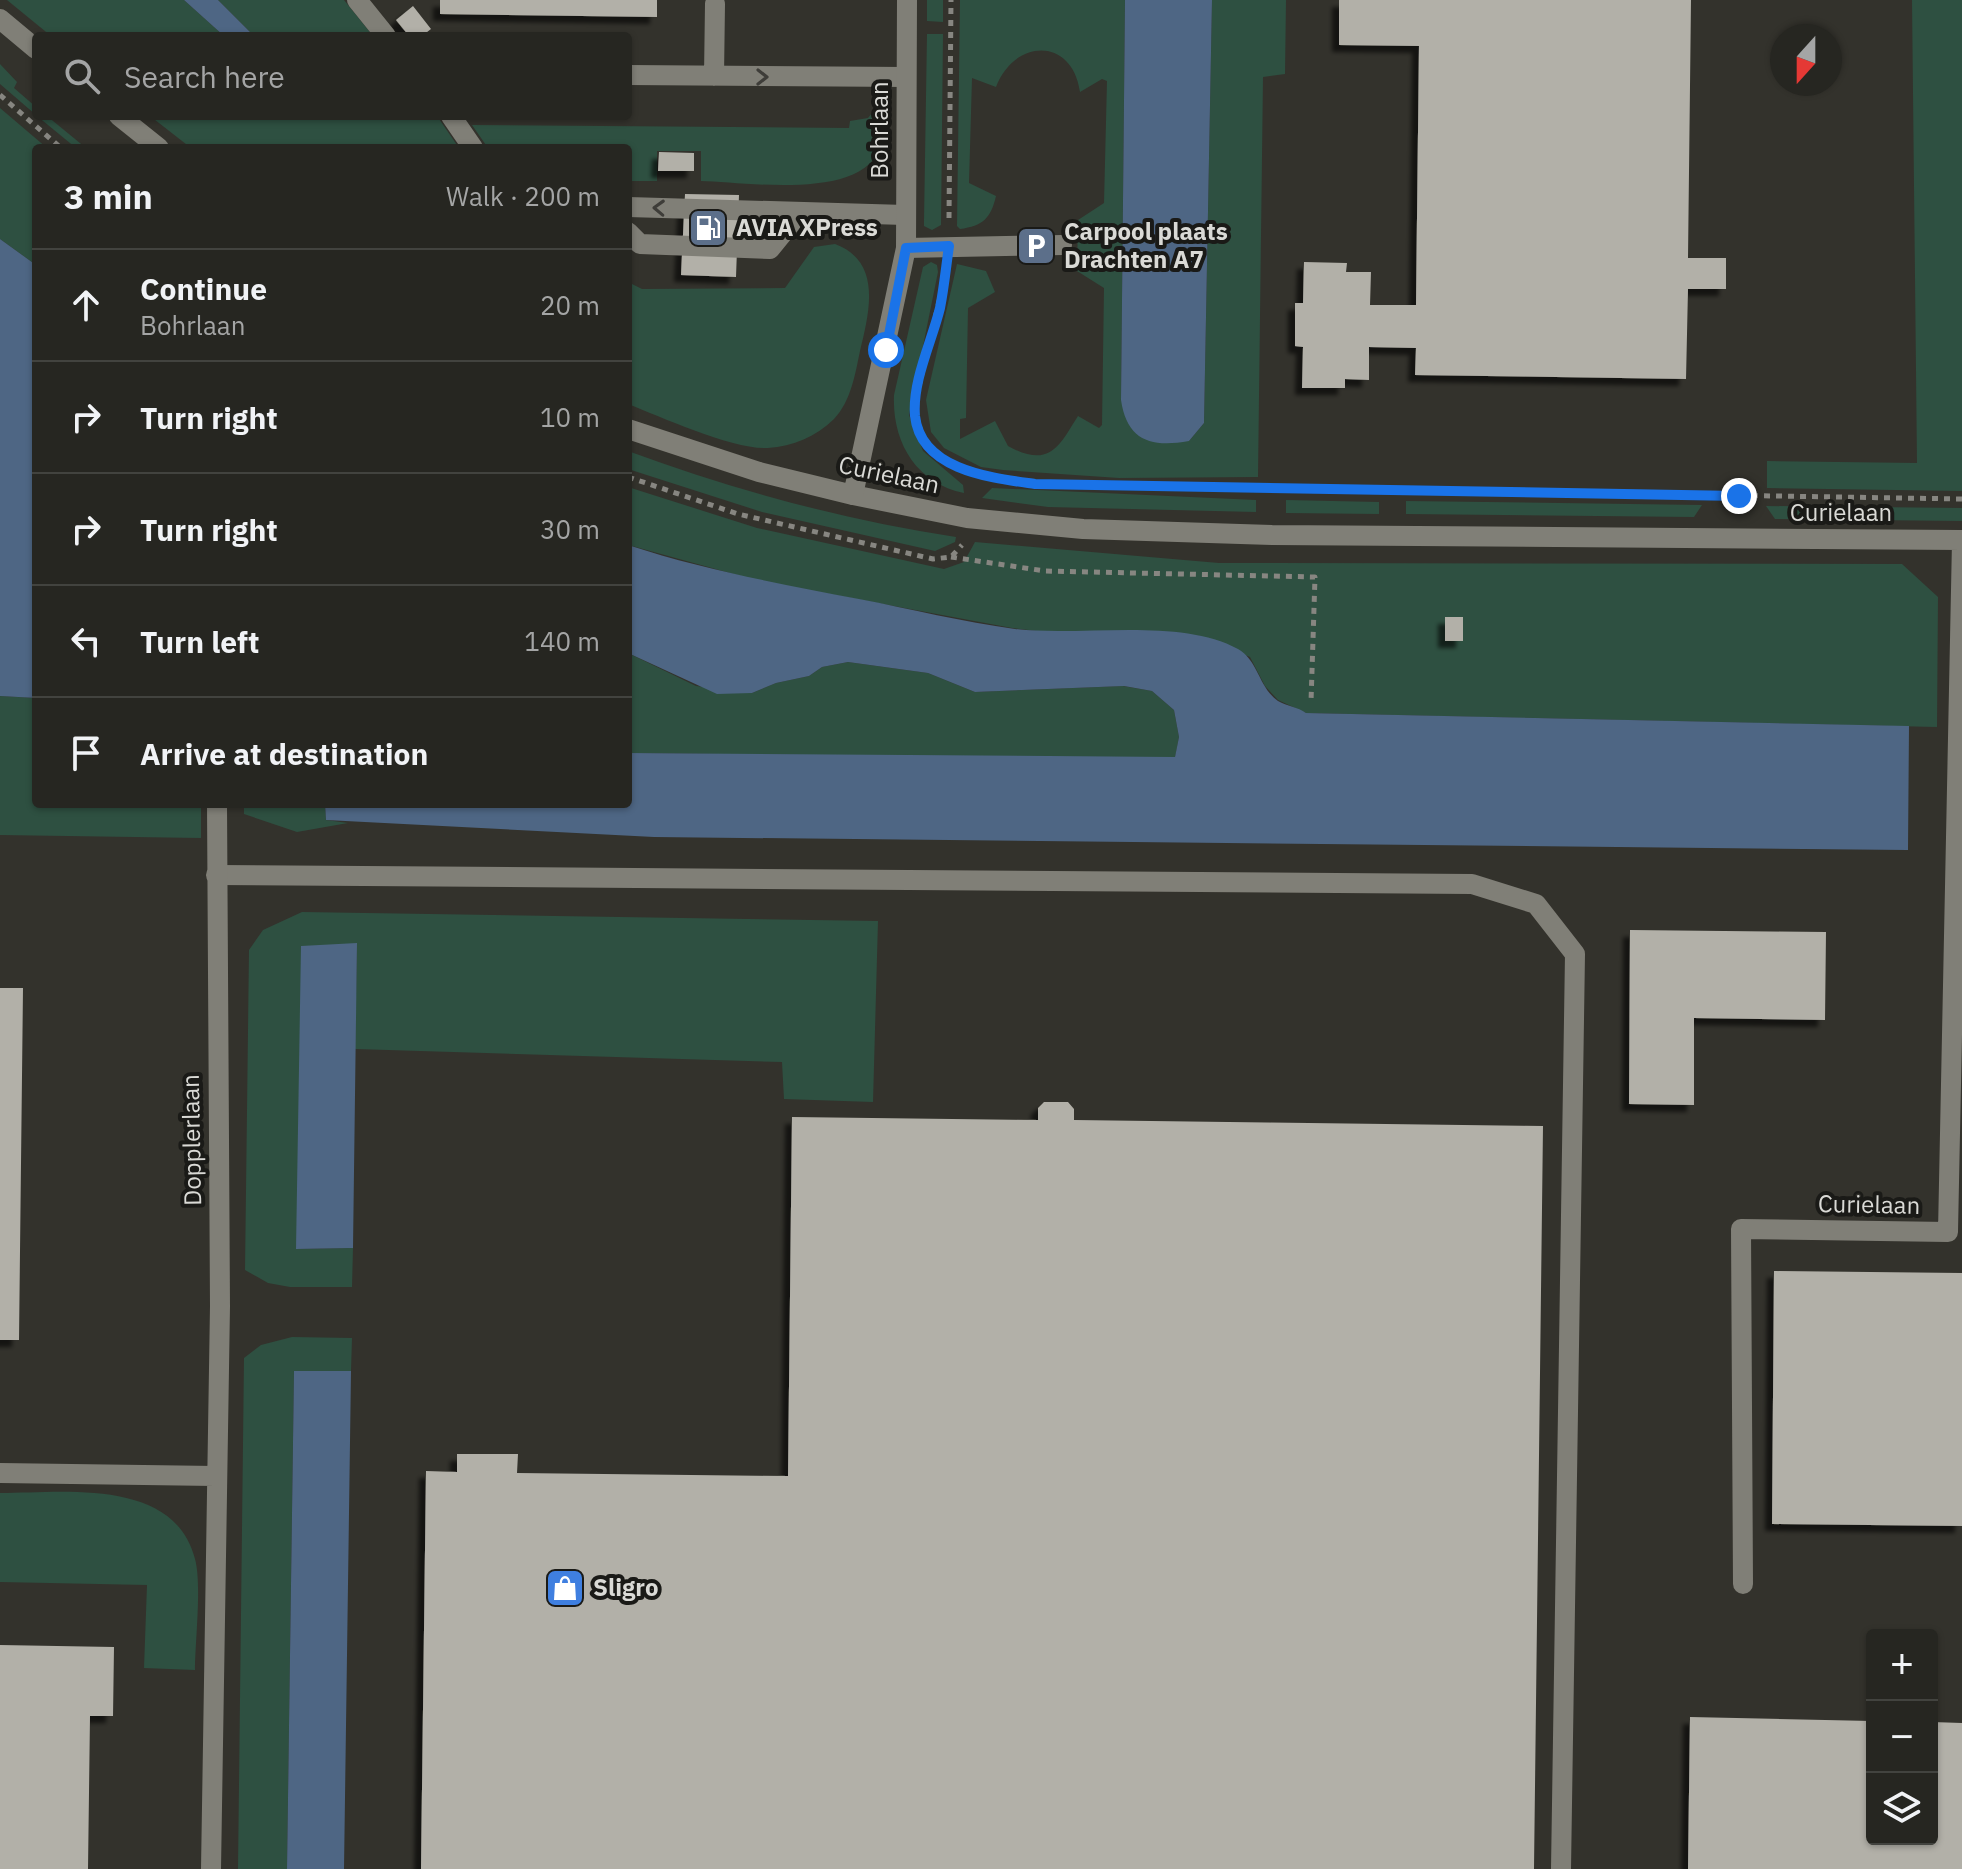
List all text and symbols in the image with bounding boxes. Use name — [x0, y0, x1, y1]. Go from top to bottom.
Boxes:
north arrow — [1770, 24, 1842, 96]
search box — [32, 32, 632, 120]
icon: search — [60, 54, 104, 98]
text: Search here — [124, 57, 285, 96]
one-way arrow — [756, 68, 769, 86]
street label: Bohrlaan — [863, 81, 895, 179]
text: 3 min — [64, 174, 153, 218]
text: Walk · 200 m — [446, 179, 600, 213]
one-way arrow — [652, 199, 665, 216]
fuel station icon: AVIA XPress — [687, 207, 729, 249]
place label: AVIA XPress — [736, 211, 878, 243]
place label: Carpool plaats Drachten A7 — [1064, 215, 1228, 275]
parking icon: Carpool plaats Drachten A7 — [1015, 225, 1057, 267]
text: Continue — [140, 269, 267, 308]
icon: ahead — [64, 283, 108, 327]
text: 20 m — [540, 288, 600, 322]
text: Bohrlaan — [140, 308, 245, 342]
route start — [868, 332, 904, 368]
icon: right — [64, 395, 108, 439]
text: Turn right — [140, 398, 278, 437]
text: 10 m — [540, 400, 600, 434]
street label: Curielaan — [836, 448, 943, 500]
route end — [1721, 478, 1757, 514]
street label: Curielaan — [1790, 496, 1892, 528]
icon: right — [64, 507, 108, 551]
text: Turn right — [140, 510, 278, 549]
text: 30 m — [540, 512, 600, 546]
icon: left — [64, 619, 108, 663]
text: Turn left — [140, 622, 259, 661]
text: 140 m — [524, 624, 600, 658]
icon: arrive — [64, 731, 108, 775]
text: Arrive at destination — [140, 734, 428, 773]
street label: Dopplerlaan — [174, 1074, 208, 1206]
street label: Curielaan — [1818, 1187, 1920, 1221]
shop icon: Sligro — [544, 1567, 586, 1609]
place label: Sligro — [593, 1571, 658, 1603]
map controls — [1866, 1629, 1938, 1845]
button: + — [1866, 1629, 1938, 1701]
button: − — [1866, 1701, 1938, 1773]
button: layers — [1866, 1773, 1938, 1845]

